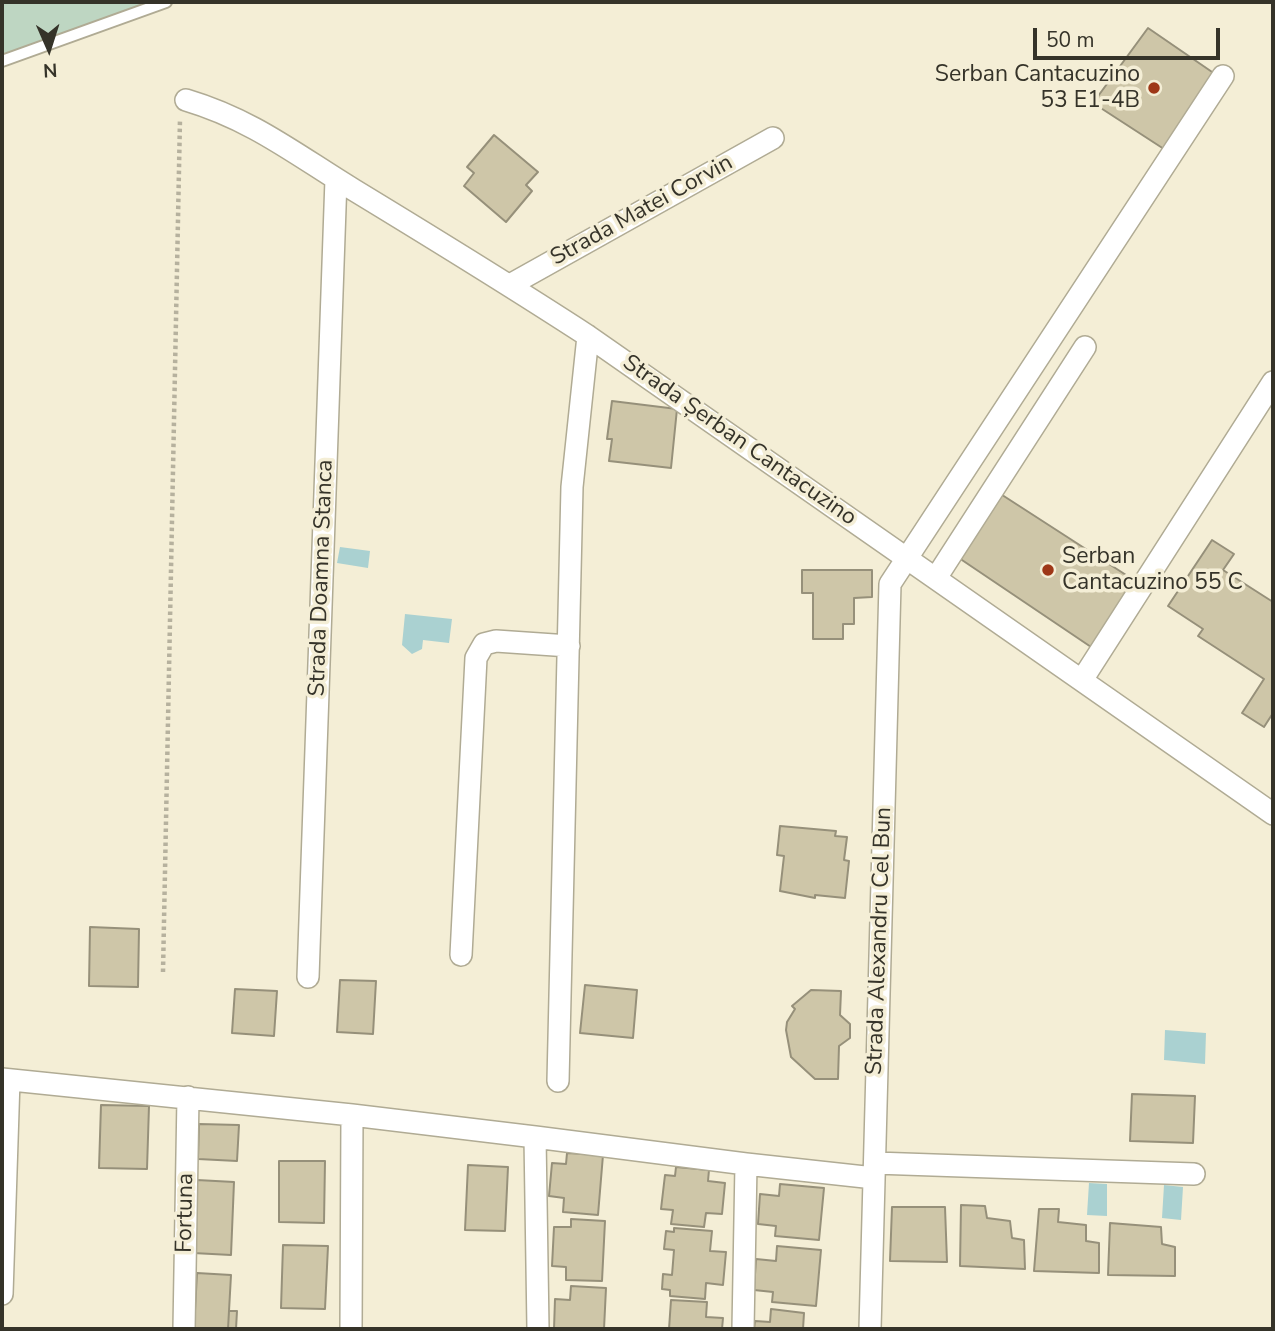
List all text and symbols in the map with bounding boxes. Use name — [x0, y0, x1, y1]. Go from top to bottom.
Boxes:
north arrow — [14, 14, 84, 84]
scale bar — [1037, 14, 1224, 58]
text: 50 m — [1046, 26, 1095, 54]
text: N — [42, 57, 58, 83]
place label: Serban Cantacuzino 53 E1-4B — [935, 61, 1140, 115]
marker: Serban Cantacuzino 53 E1-4B — [1146, 80, 1162, 96]
street label: Strada Matei Corvin — [546, 150, 738, 272]
street label: Strada Șerban Cantacuzino — [617, 350, 861, 532]
street label: Strada Doamna Stanca — [304, 459, 340, 697]
place label: Serban Cantacuzino 55 C — [1062, 543, 1243, 597]
marker: Serban Cantacuzino 55 C — [1040, 562, 1056, 578]
street label: Strada Alexandru Cel Bun — [862, 806, 898, 1076]
street label: Fortuna — [172, 1173, 200, 1253]

